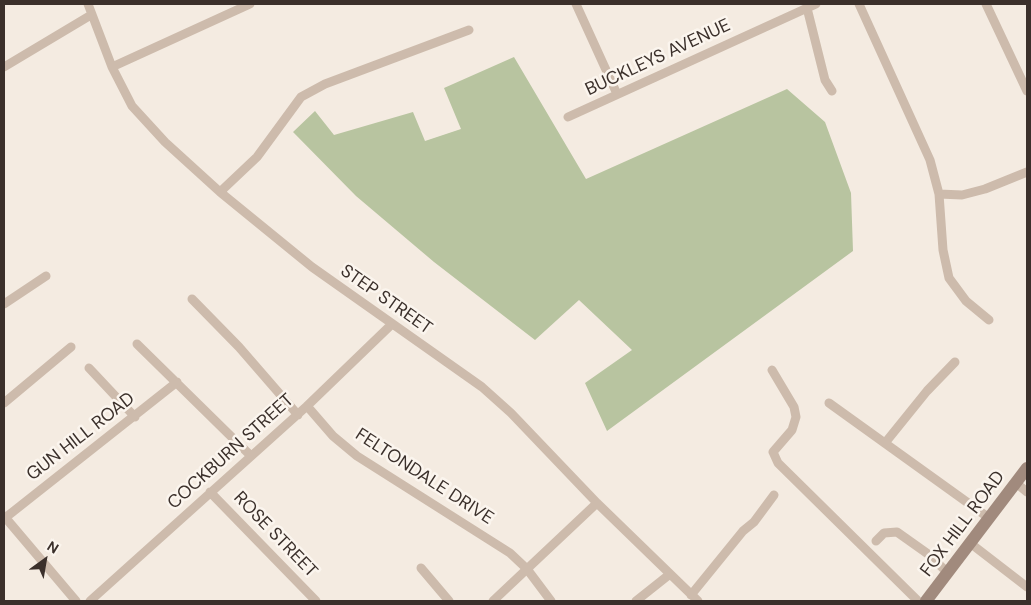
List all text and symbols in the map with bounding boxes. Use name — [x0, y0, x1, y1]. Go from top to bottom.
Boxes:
street label: BUCKLEYS AVENUE — [582, 15, 734, 101]
street label: STEP STREET — [336, 260, 436, 340]
street label: GUN HILL ROAD — [23, 388, 139, 486]
street label: COCKBURN STREET — [164, 390, 298, 514]
street label: FELTONDALE DRIVE — [351, 424, 497, 530]
street label: FOX HILL ROAD — [916, 467, 1010, 581]
street label: ROSE STREET — [229, 487, 321, 583]
north arrow — [20, 535, 70, 585]
text: N — [44, 537, 62, 558]

